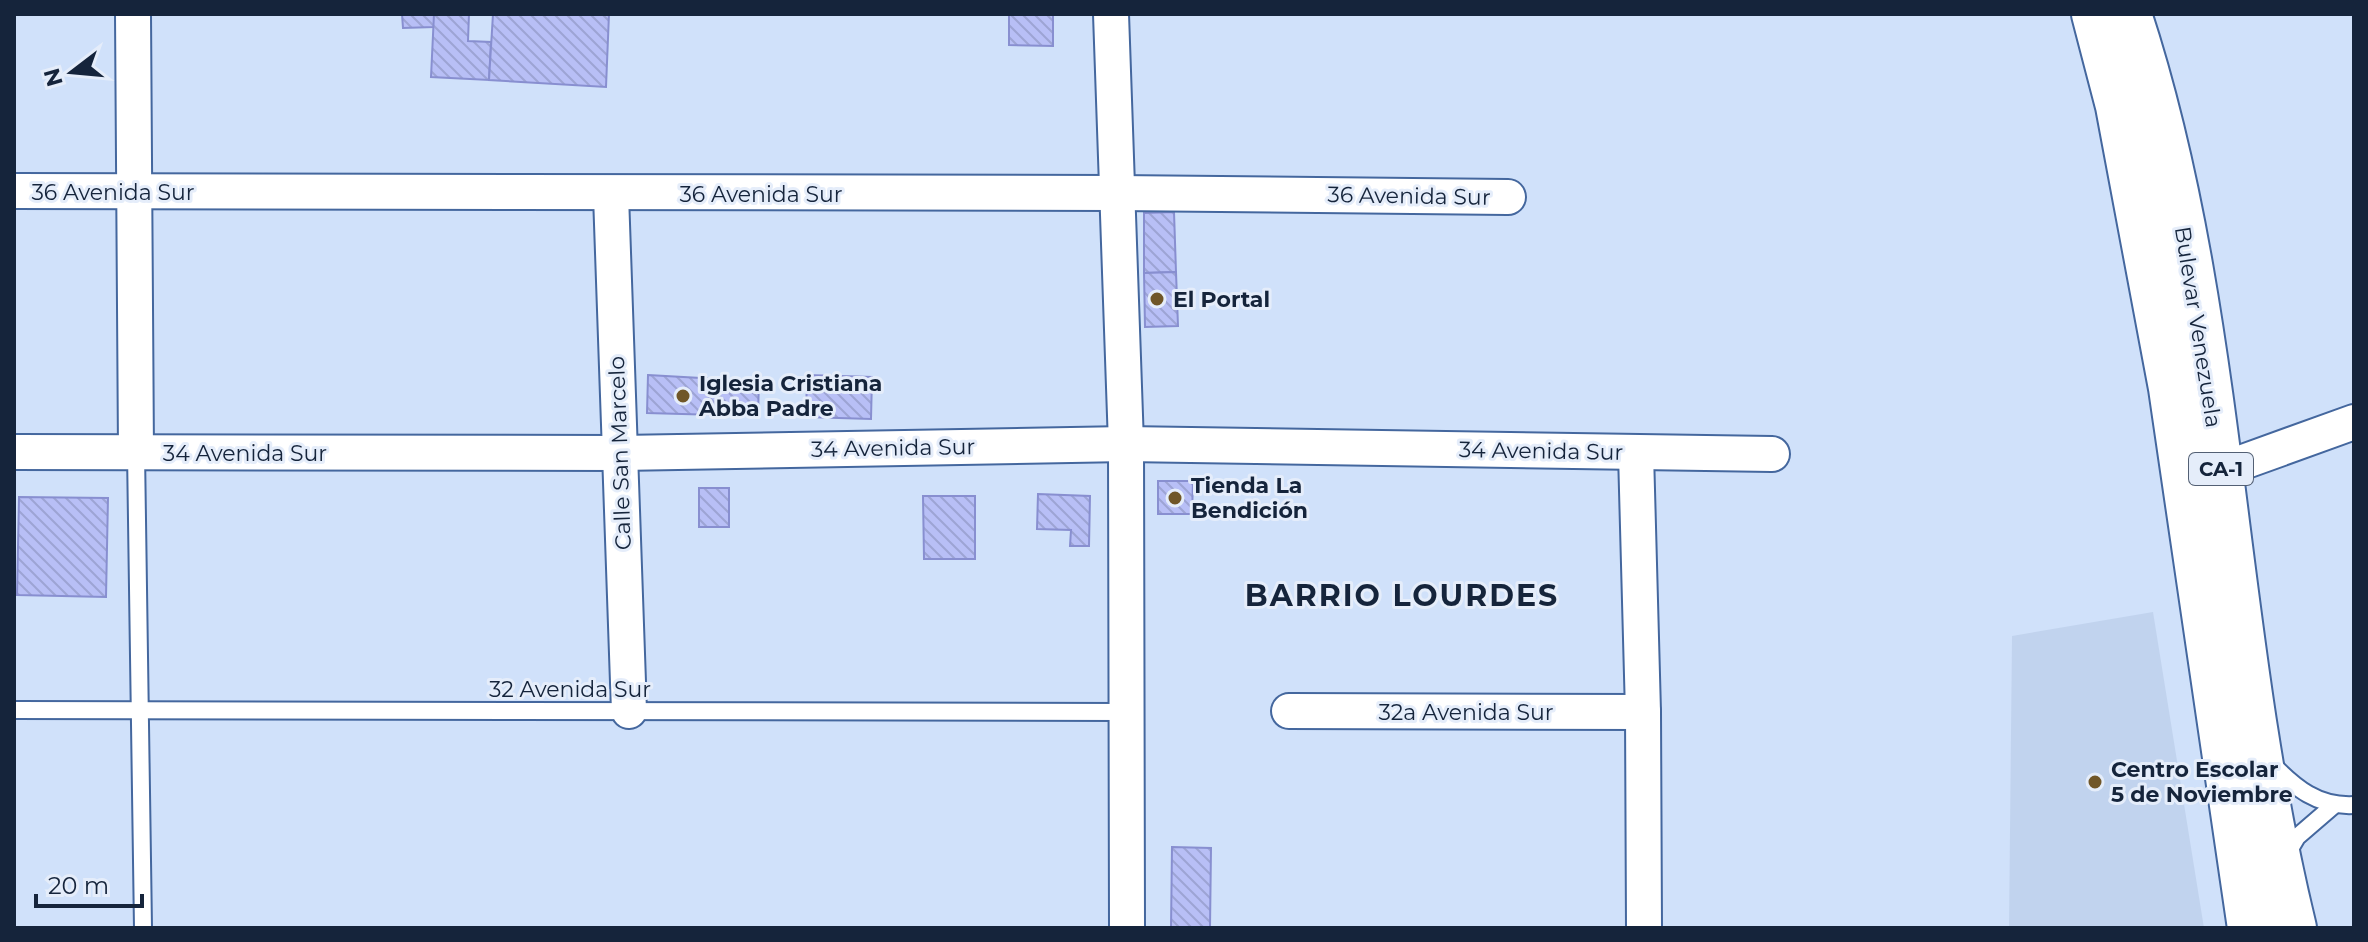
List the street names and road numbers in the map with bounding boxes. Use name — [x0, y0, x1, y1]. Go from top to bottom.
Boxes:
street label: 36 Avenida Sur — [31, 179, 195, 206]
street label: 36 Avenida Sur — [679, 181, 843, 208]
street label: 36 Avenida Sur — [1327, 181, 1491, 211]
street label: Bulevar Venezuela — [2169, 225, 2227, 429]
street label: Calle San Marcelo — [603, 356, 637, 550]
street label: 34 Avenida Sur — [811, 433, 975, 463]
street label: 34 Avenida Sur — [1459, 436, 1623, 466]
street label: 34 Avenida Sur — [163, 440, 327, 467]
road number: CA-1 — [2189, 453, 2253, 485]
street label: 32 Avenida Sur — [489, 676, 651, 703]
street label: 32a Avenida Sur — [1378, 699, 1554, 726]

